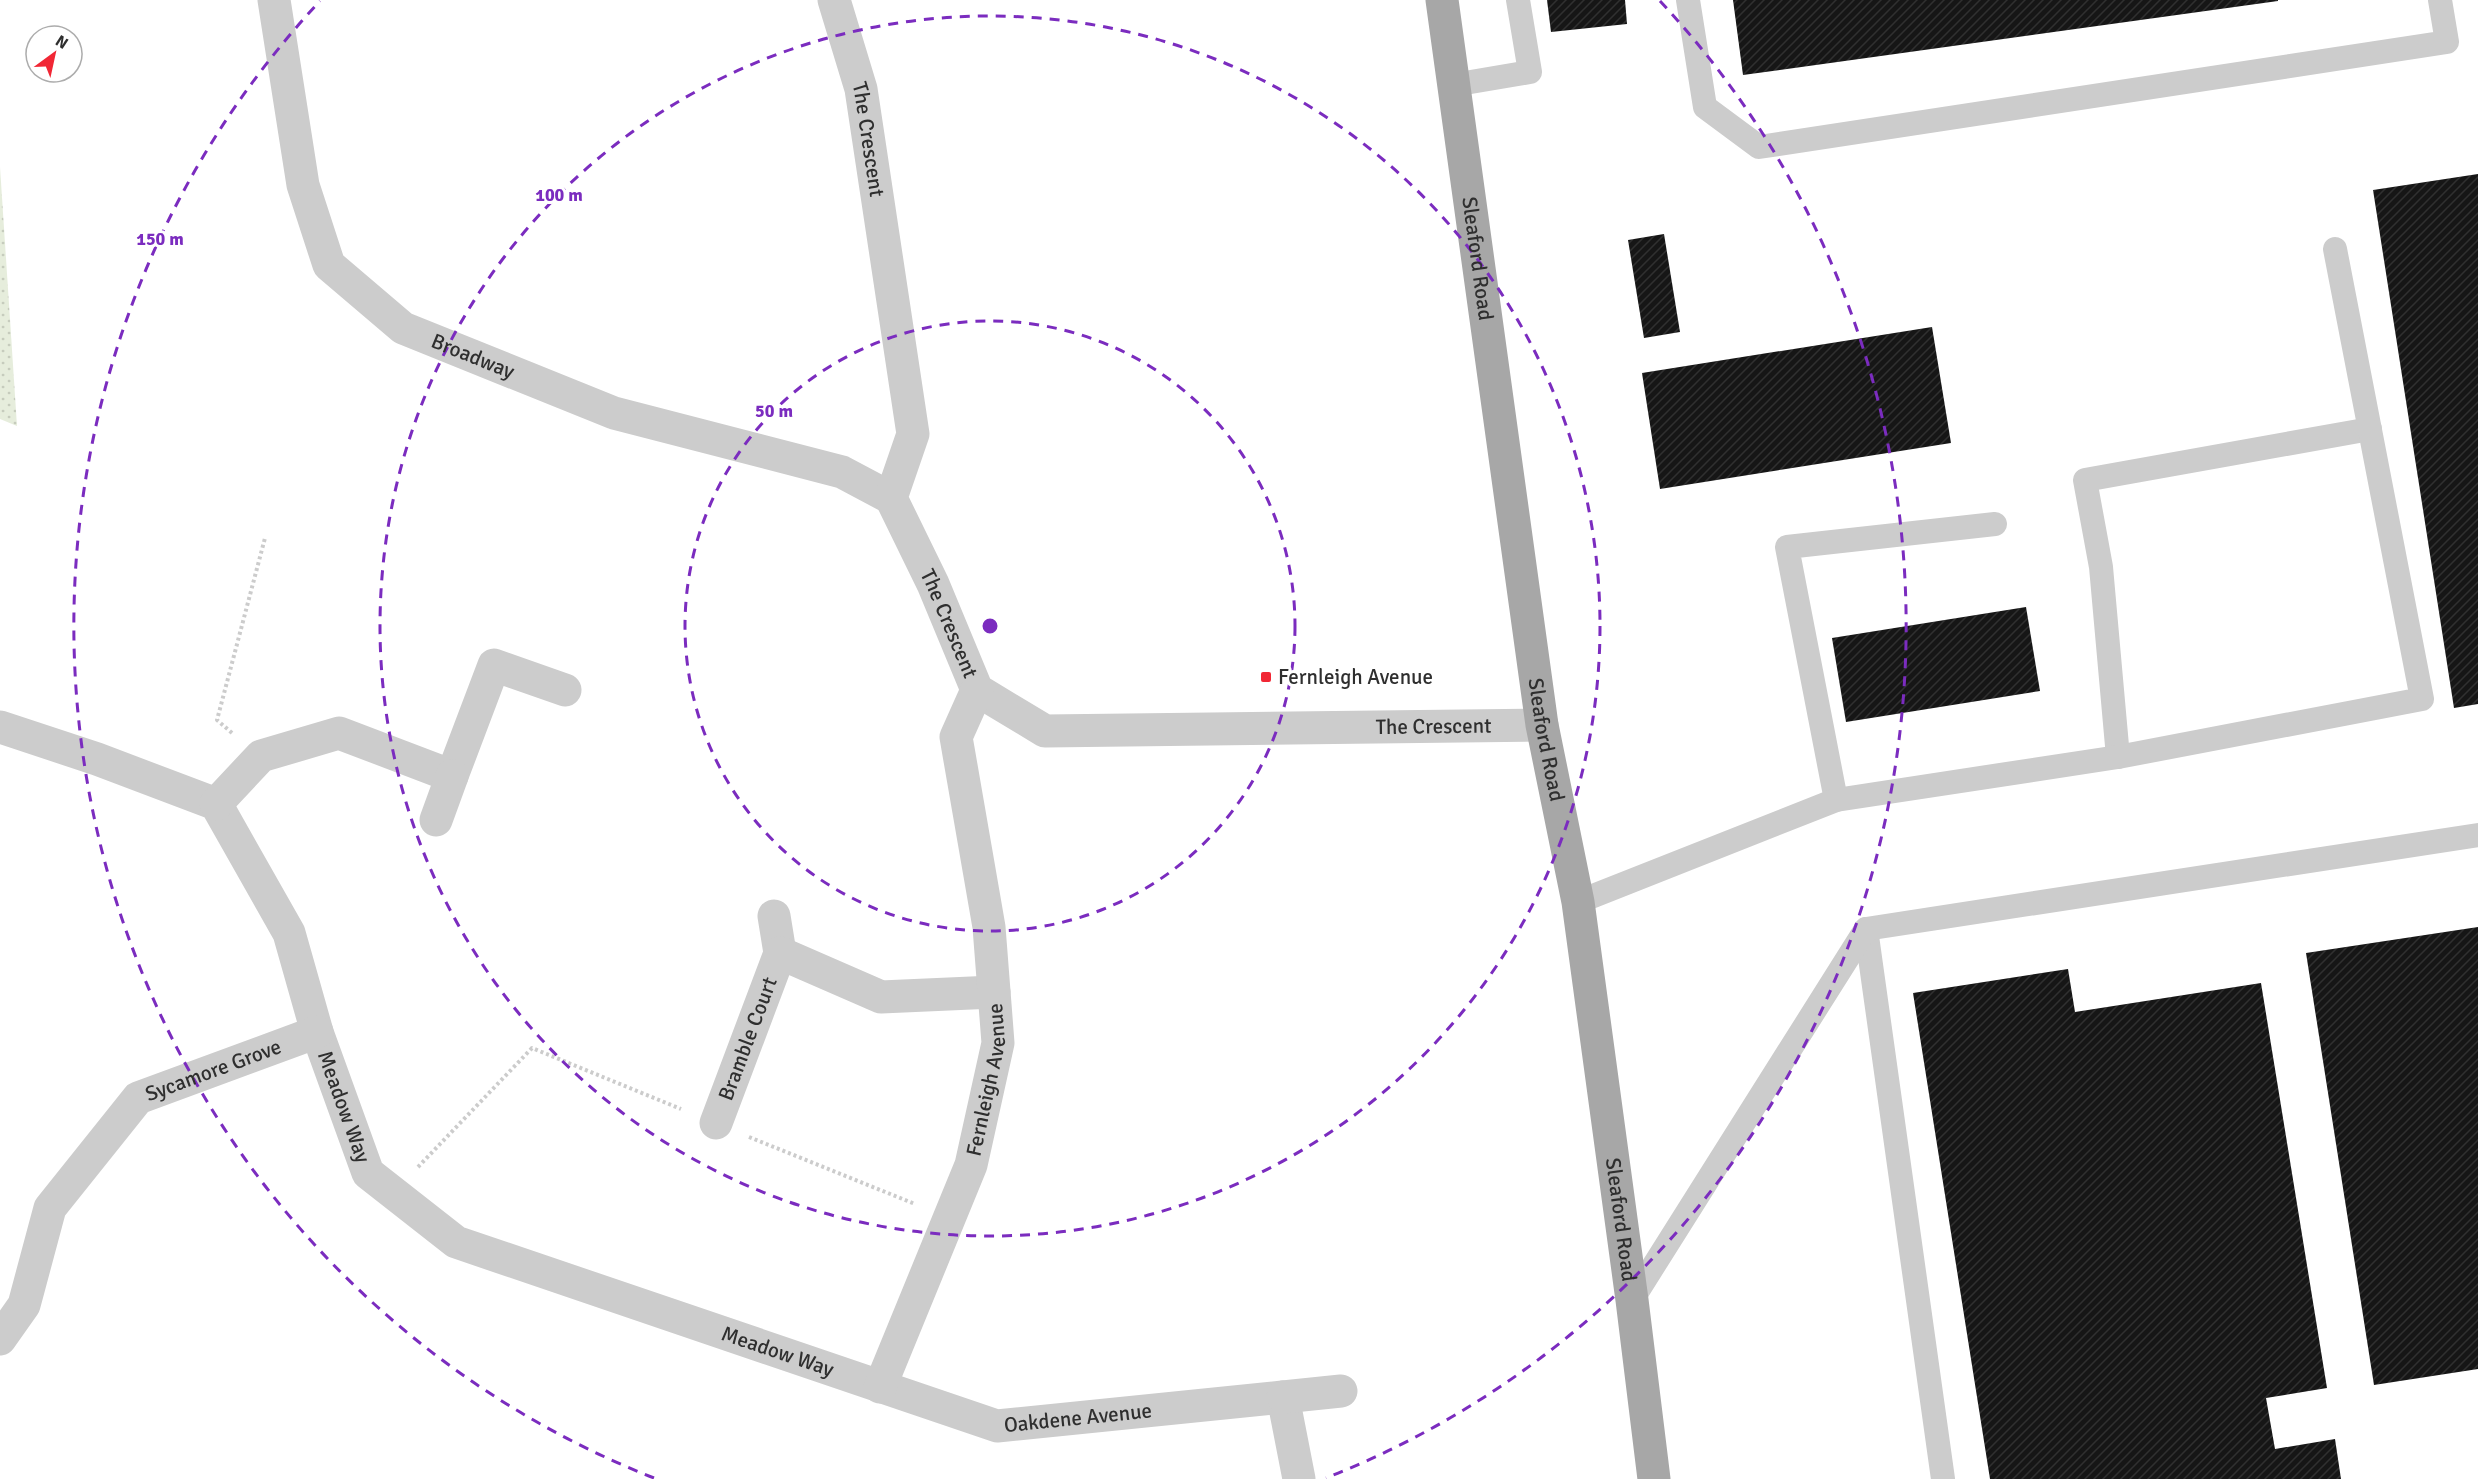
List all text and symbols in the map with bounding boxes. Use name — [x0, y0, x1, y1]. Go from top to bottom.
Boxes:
north arrow — [24, 24, 84, 84]
text: N — [52, 31, 72, 54]
street label: The Crescent — [847, 79, 890, 199]
text: 100 m — [535, 184, 583, 206]
street label: Sleaford Road — [1456, 195, 1499, 322]
text: 150 m — [136, 228, 184, 250]
street label: Broadway — [427, 328, 519, 385]
text: 50 m — [755, 400, 793, 422]
street label: The Crescent — [915, 565, 984, 682]
centre of rings — [980, 616, 1000, 636]
place label: Fernleigh Avenue — [1278, 664, 1433, 690]
marker: Fernleigh Avenue — [1259, 670, 1273, 684]
street label: Sleaford Road — [1523, 676, 1570, 804]
street label: The Crescent — [1375, 713, 1492, 740]
street label: Bramble Court — [713, 973, 783, 1104]
street label: Fernleigh Avenue — [960, 1002, 1011, 1159]
street label: Sycamore Grove — [142, 1033, 285, 1107]
street label: Meadow Way — [312, 1047, 376, 1166]
street label: Sleaford Road — [1600, 1156, 1642, 1283]
street label: Meadow Way — [718, 1320, 837, 1383]
street label: Oakdene Avenue — [1003, 1397, 1153, 1438]

